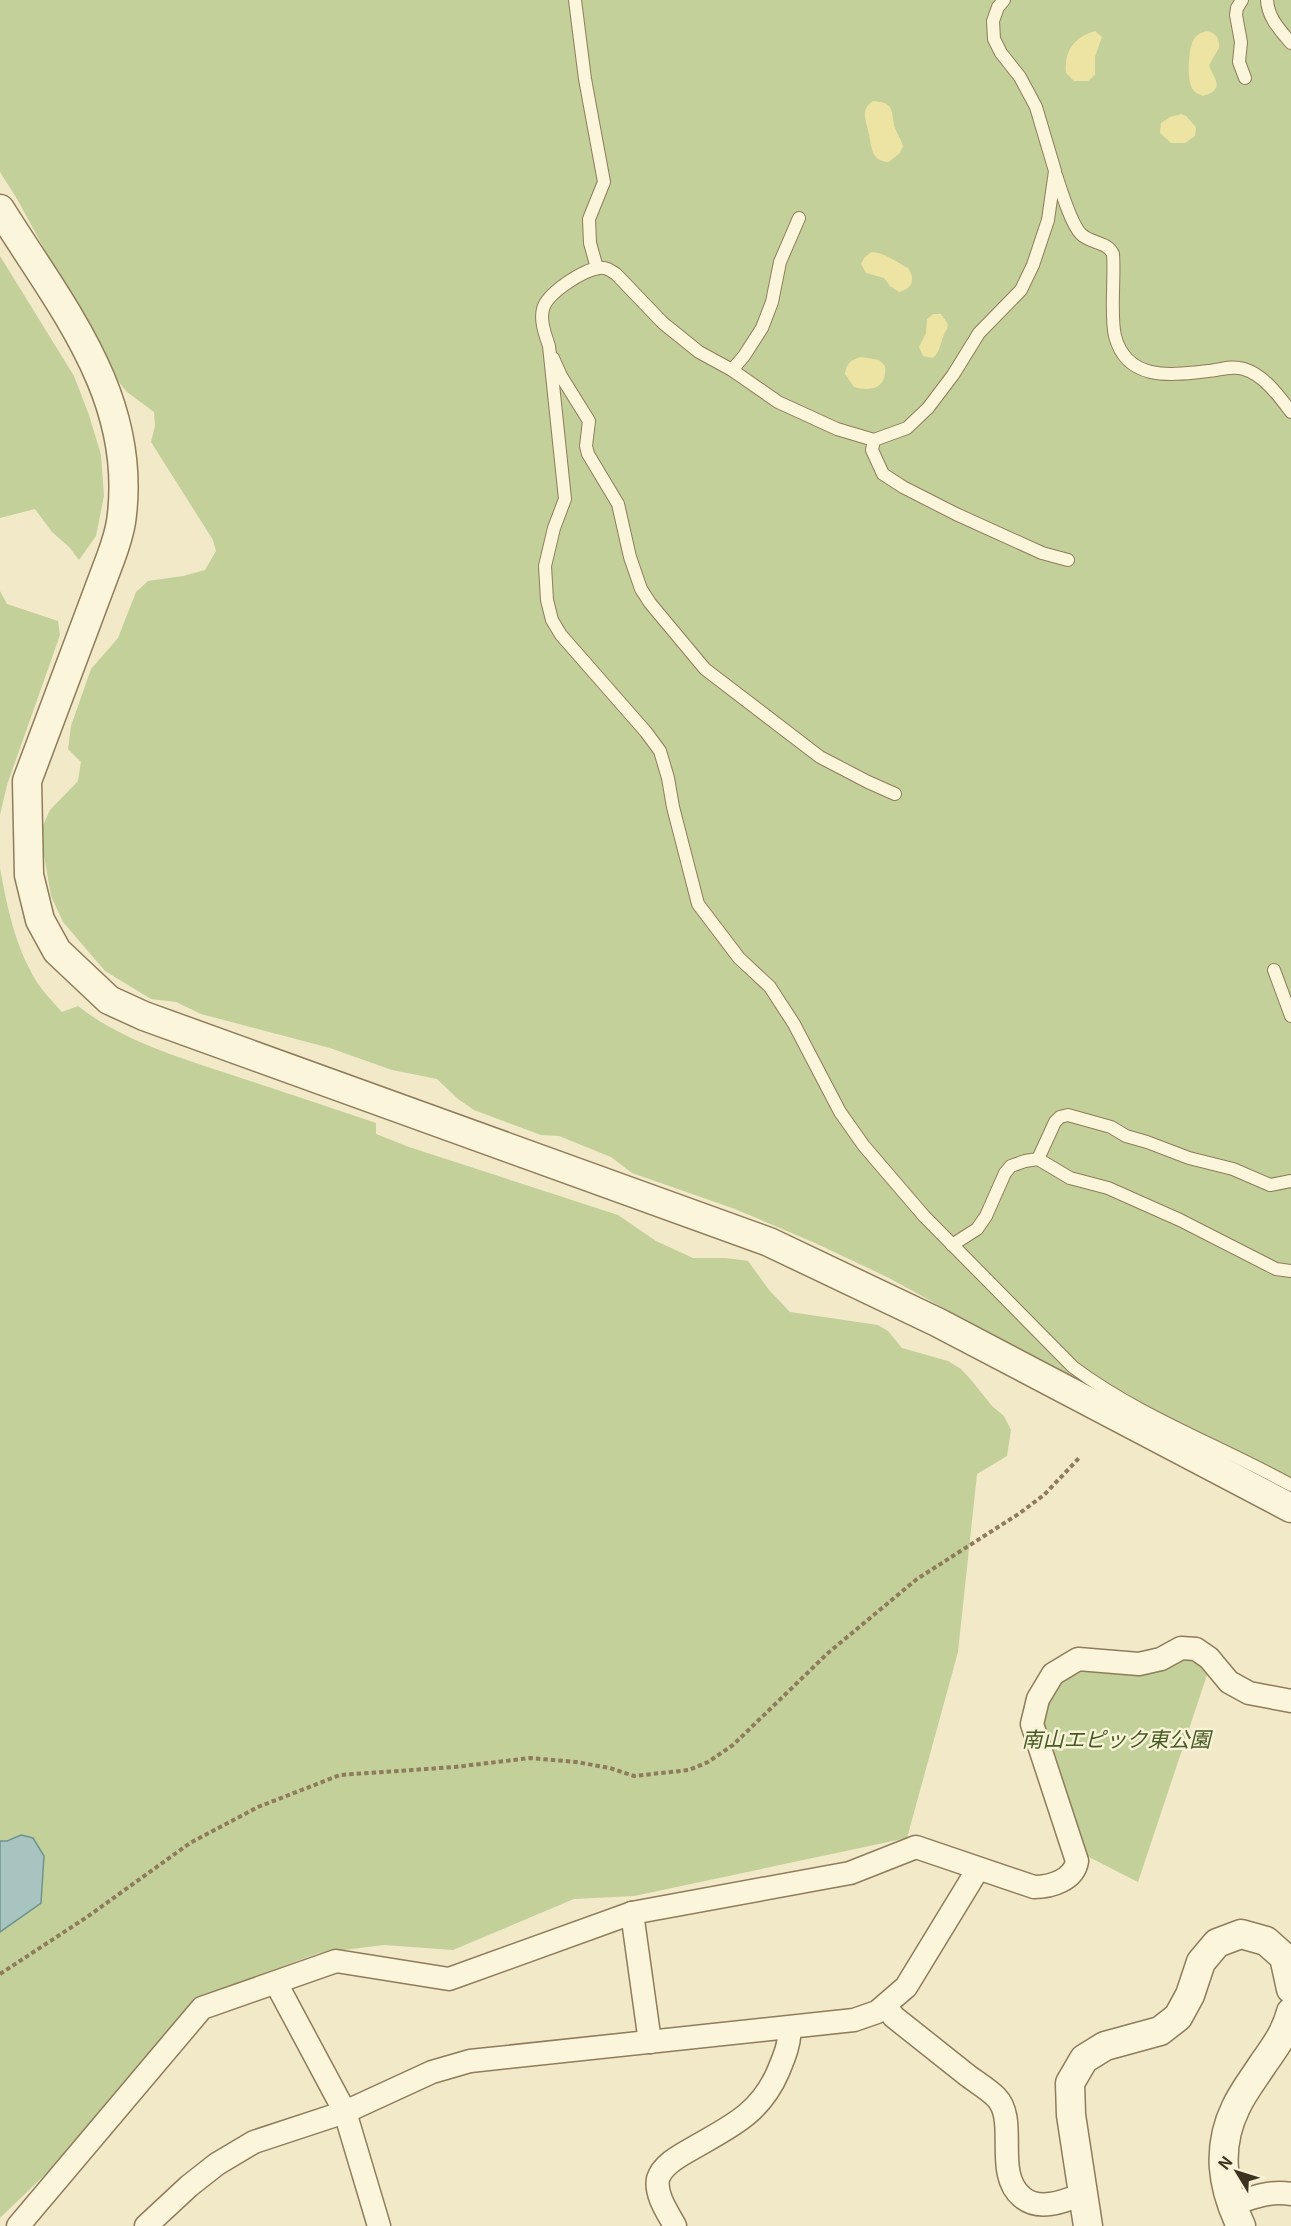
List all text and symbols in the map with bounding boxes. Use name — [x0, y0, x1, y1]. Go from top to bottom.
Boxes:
park label: 南山エピック東公園 — [1022, 1723, 1213, 1753]
north arrow — [1207, 2142, 1267, 2202]
text: N — [1211, 2150, 1238, 2174]

